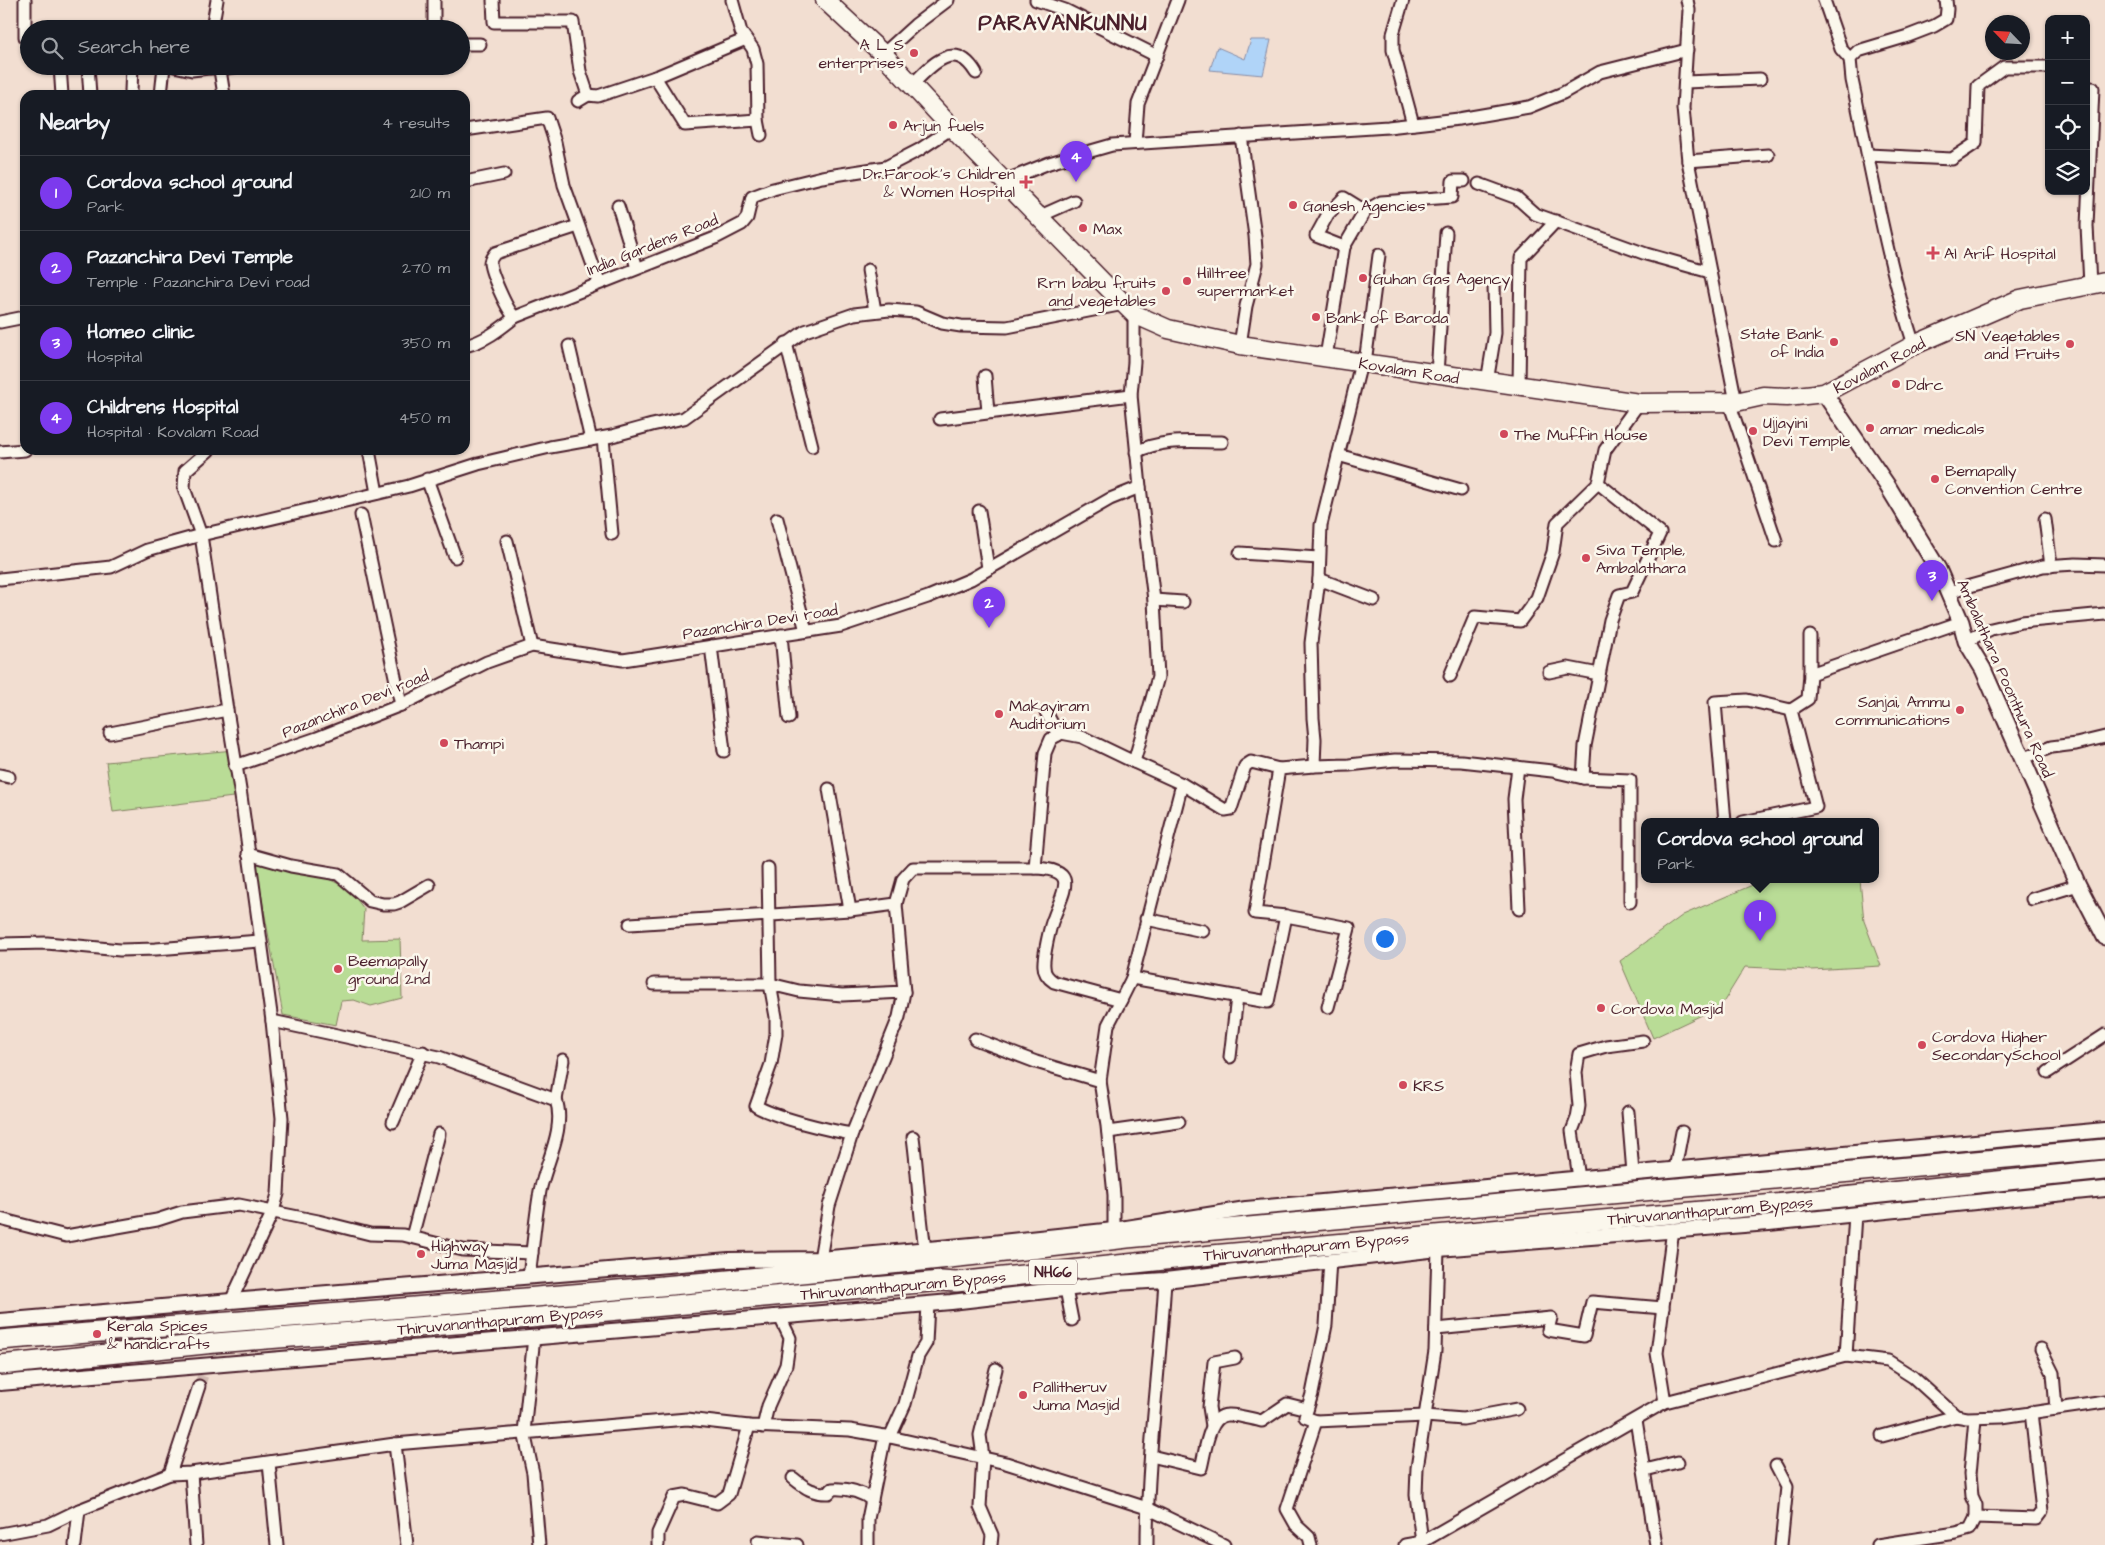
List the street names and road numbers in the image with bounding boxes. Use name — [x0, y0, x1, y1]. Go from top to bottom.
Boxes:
street label: India Gardens Road — [583, 209, 721, 281]
street label: Kovalam Road — [1830, 332, 1929, 399]
street label: Kovalam Road — [1357, 352, 1461, 390]
street label: Ambalathara Poonthura Road — [1951, 576, 2059, 781]
street label: Pazanchira Devi road — [681, 599, 839, 645]
street label: Pazanchira Devi road — [279, 664, 432, 743]
street label: Thiruvananthapuram Bypass — [1606, 1191, 1814, 1232]
street label: Thiruvananthapuram Bypass — [1202, 1227, 1410, 1268]
road number: NH66 — [1029, 1260, 1077, 1284]
street label: Thiruvananthapuram Bypass — [799, 1266, 1007, 1307]
street label: Thiruvananthapuram Bypass — [396, 1301, 604, 1342]

